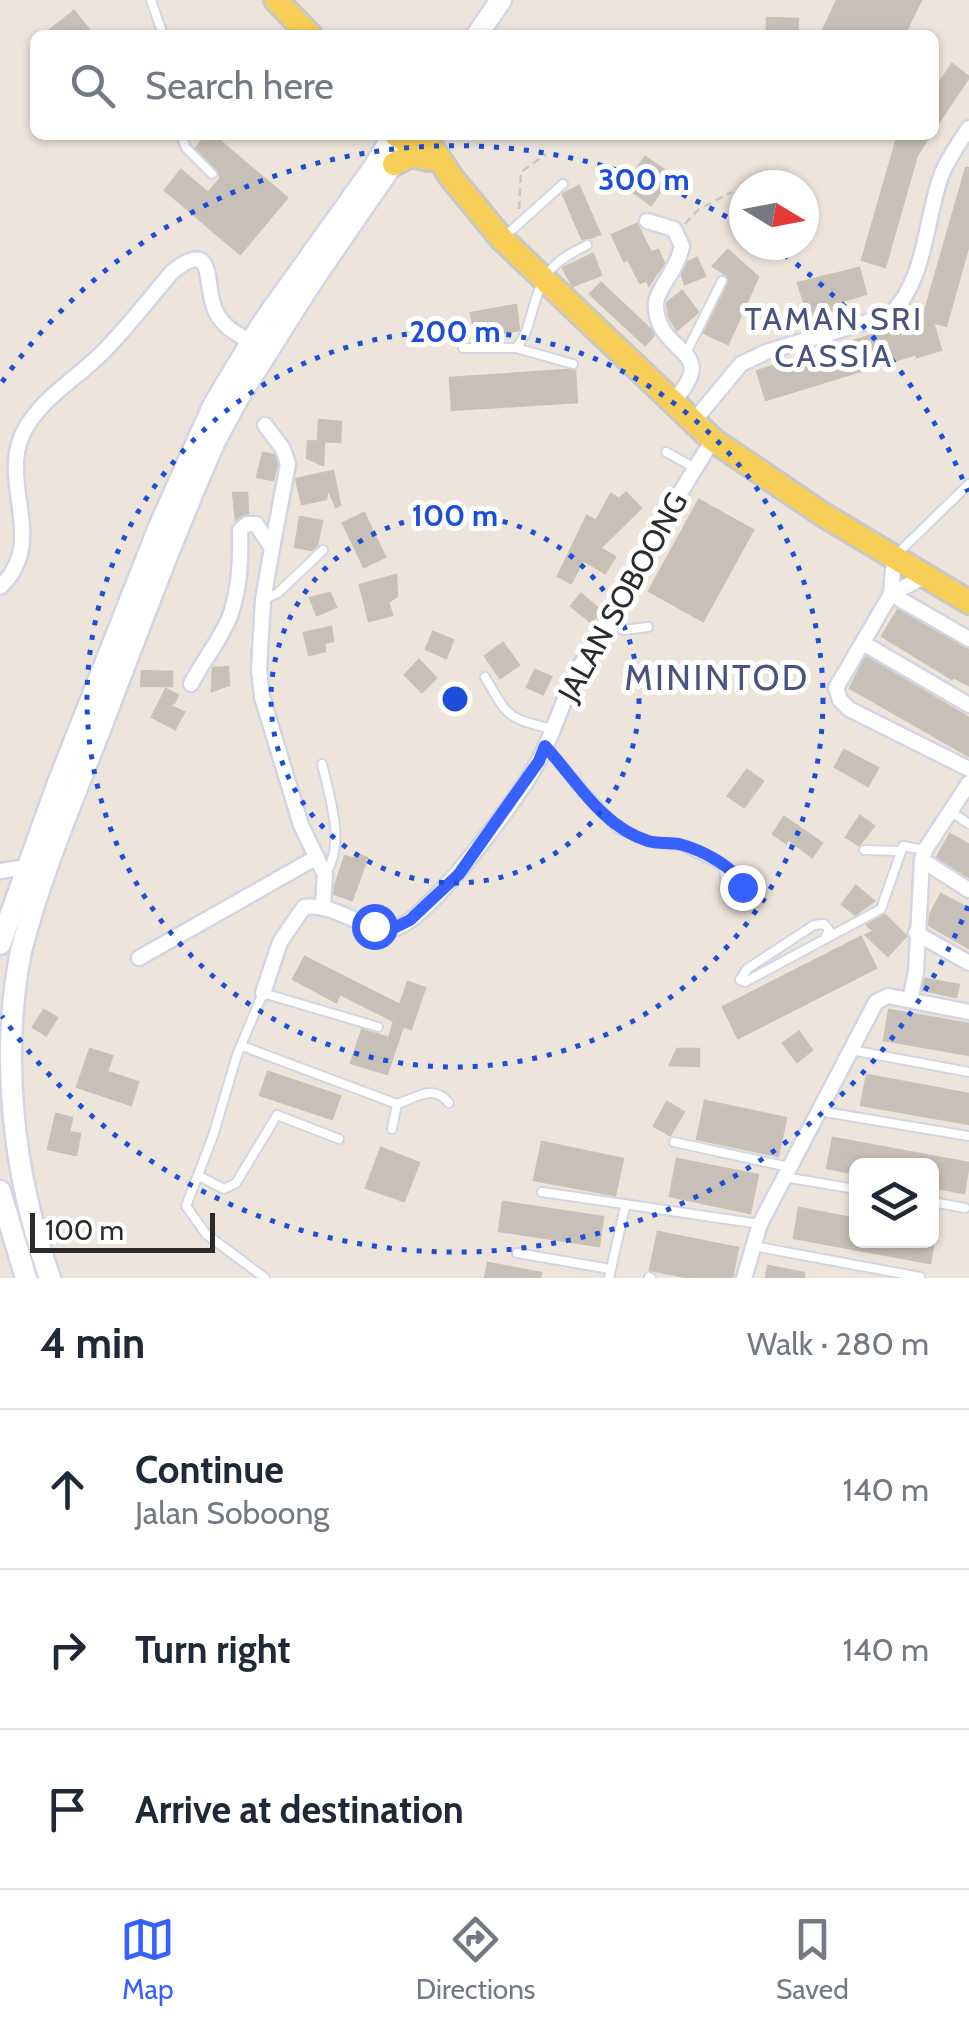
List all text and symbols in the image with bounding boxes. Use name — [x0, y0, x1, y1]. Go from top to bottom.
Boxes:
search box — [30, 30, 939, 140]
icon: search — [65, 58, 120, 113]
text: Search here — [145, 62, 334, 109]
text: 300 m — [598, 161, 690, 198]
north arrow — [729, 170, 819, 260]
district label: TAMAN SRI CASSIA — [744, 299, 924, 375]
text: 200 m — [409, 313, 501, 350]
street label: JALAN SOBOONG — [549, 486, 695, 709]
text: 100 m — [412, 497, 498, 534]
district label: MININTOD — [624, 656, 810, 699]
centre of rings — [437, 681, 473, 717]
route end — [720, 865, 766, 911]
route start — [352, 904, 398, 950]
map controls — [849, 1158, 939, 1248]
button: layers — [849, 1158, 939, 1248]
scale bar — [30, 1208, 215, 1252]
text: 100 m — [45, 1213, 124, 1247]
text: 4 min — [40, 1317, 145, 1369]
text: Walk · 280 m — [747, 1324, 929, 1363]
text: Continue — [135, 1446, 284, 1493]
icon: ahead — [40, 1462, 95, 1517]
text: 140 m — [842, 1470, 929, 1509]
text: Jalan Soboong — [135, 1493, 329, 1532]
icon: right — [40, 1622, 95, 1677]
text: Turn right — [135, 1626, 291, 1673]
text: 140 m — [842, 1630, 929, 1669]
icon: arrive — [40, 1782, 95, 1837]
text: Arrive at destination — [135, 1786, 464, 1833]
tab: Map — [120, 1912, 175, 2006]
tab: Directions — [416, 1912, 535, 2006]
tab: Saved — [776, 1912, 849, 2006]

